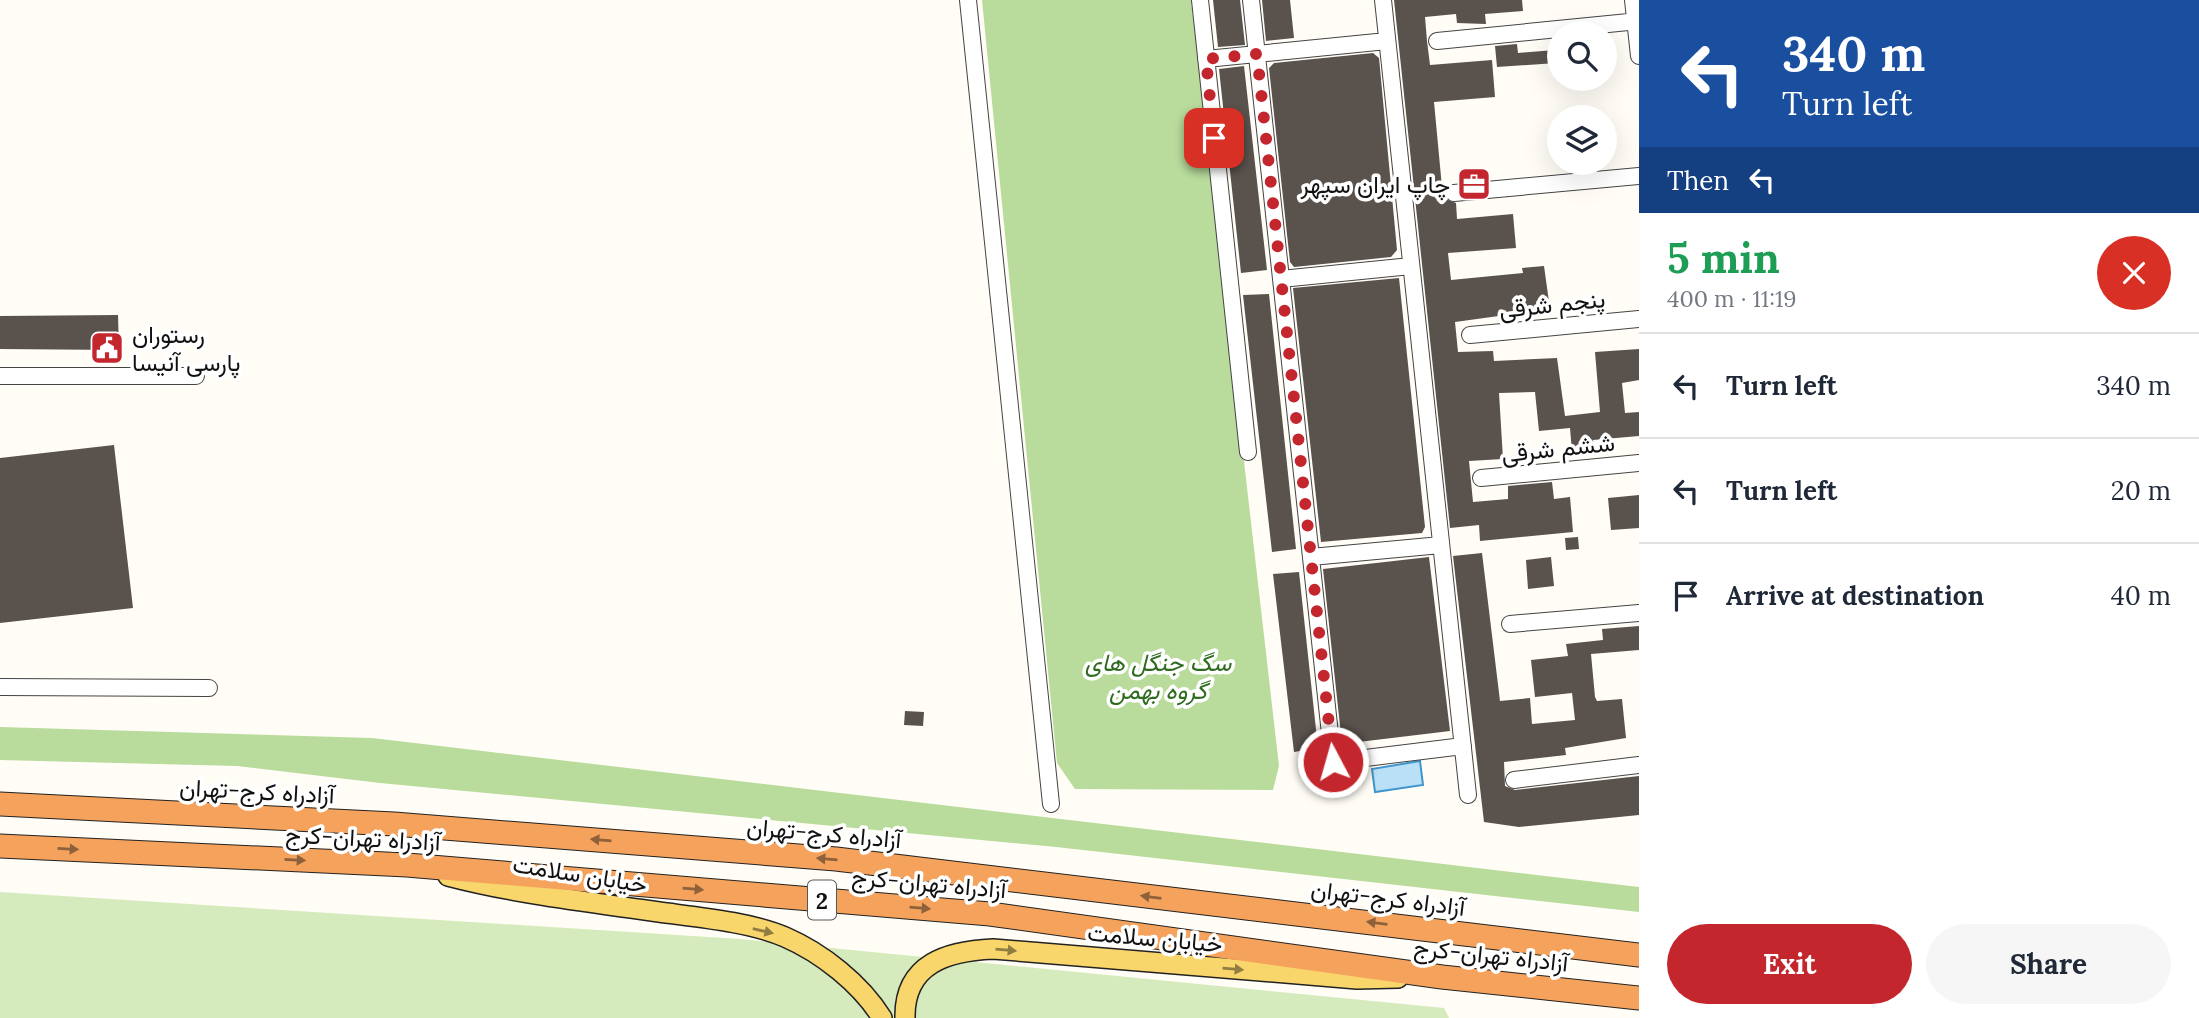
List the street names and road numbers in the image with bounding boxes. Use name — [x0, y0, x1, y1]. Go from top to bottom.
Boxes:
street label: پنجم شرقی — [1497, 283, 1607, 326]
street label: ششم شرقی — [1500, 427, 1616, 470]
street label: آزادراه کرج-تهران — [179, 771, 338, 812]
street label: آزادراه کرج-تهران — [745, 811, 905, 856]
street label: آزادراه تهران-کرج — [285, 818, 444, 859]
street label: خیابان سلامت — [511, 848, 649, 900]
street label: آزادراه تهران-کرج — [850, 861, 1010, 906]
street label: آزادراه کرج-تهران — [1309, 873, 1469, 924]
road number: 2 — [808, 880, 836, 920]
street label: خیابان سلامت — [1086, 917, 1224, 959]
street label: آزادراه تهران-کرج — [1412, 931, 1572, 980]

